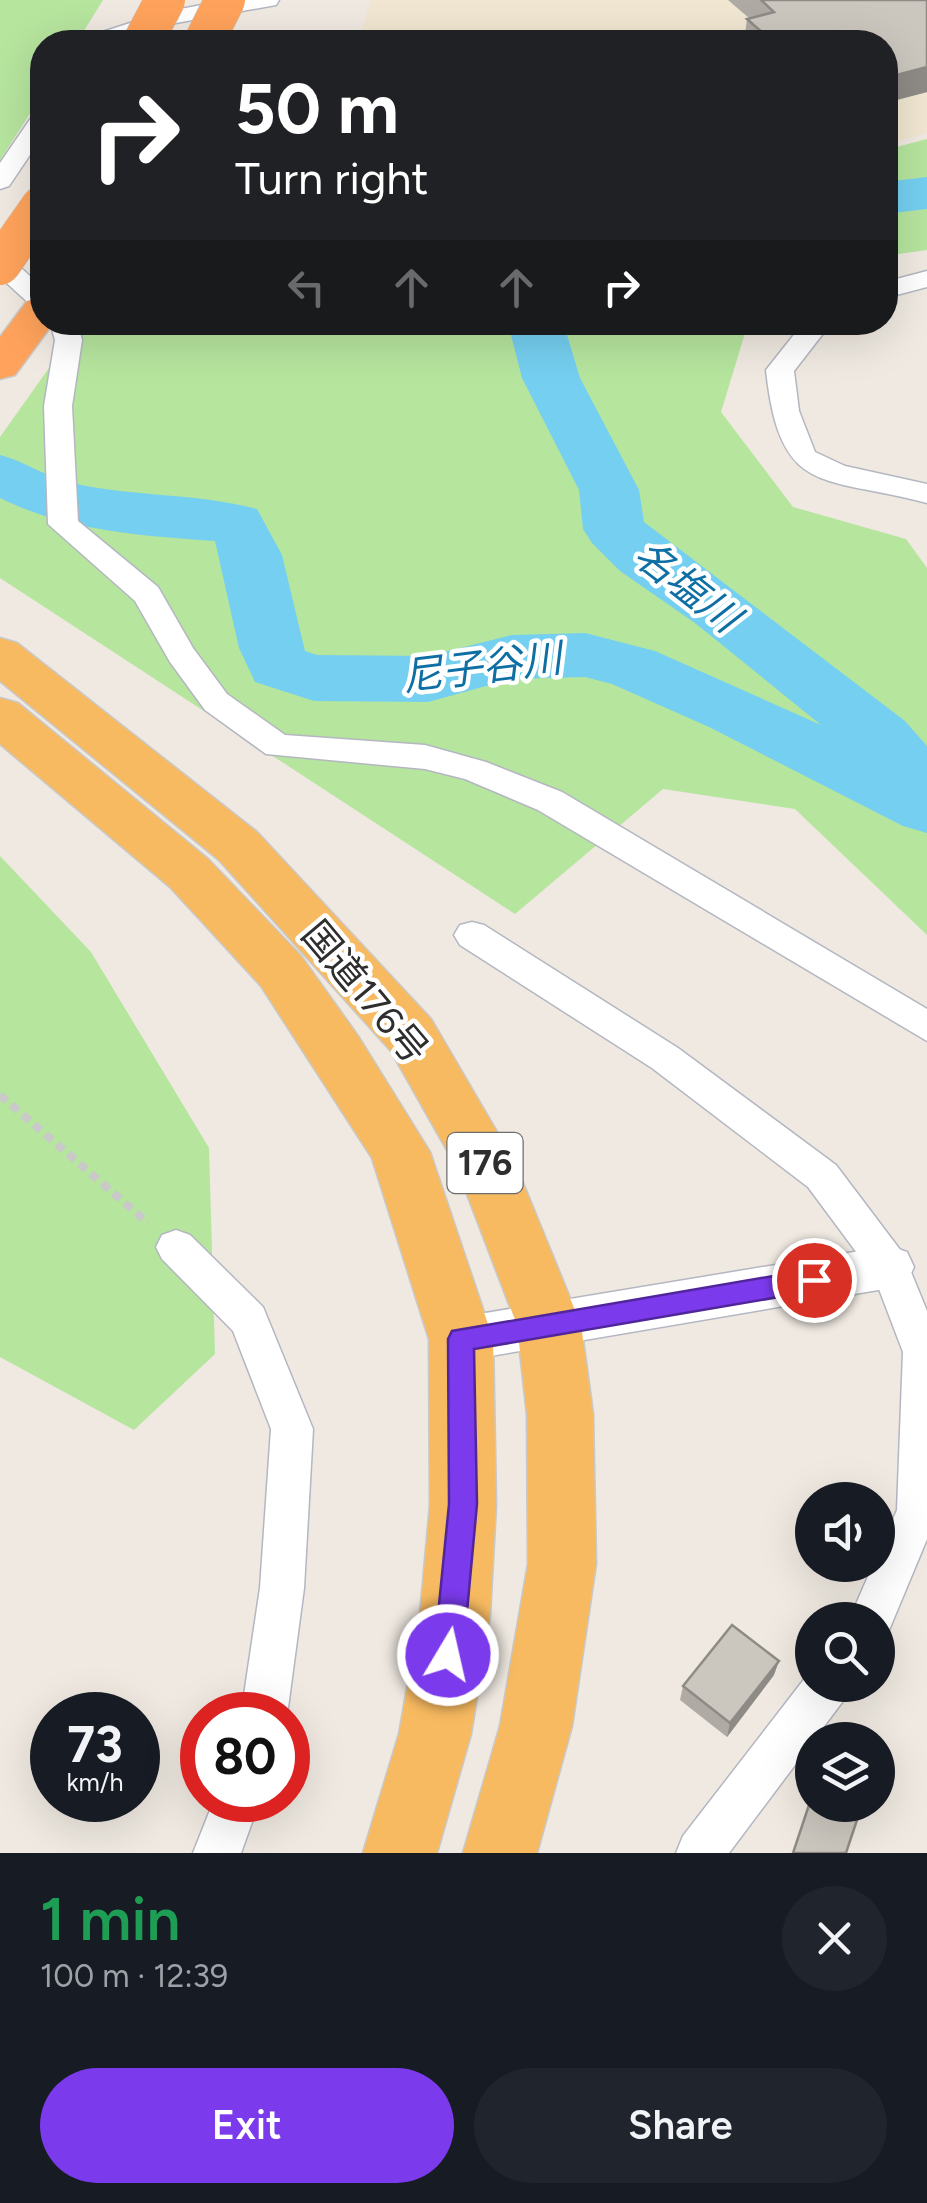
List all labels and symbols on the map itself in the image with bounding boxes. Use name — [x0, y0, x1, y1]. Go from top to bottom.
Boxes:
water label: 名塩川 — [625, 530, 752, 644]
water label: 尼子谷川 — [400, 633, 568, 701]
street label: 国道176号 — [292, 911, 438, 1073]
road number: 176 — [448, 1133, 522, 1193]
pin — [772, 1238, 857, 1323]
position arrow — [396, 1603, 500, 1707]
speed limit sign: 80 — [180, 1692, 310, 1822]

